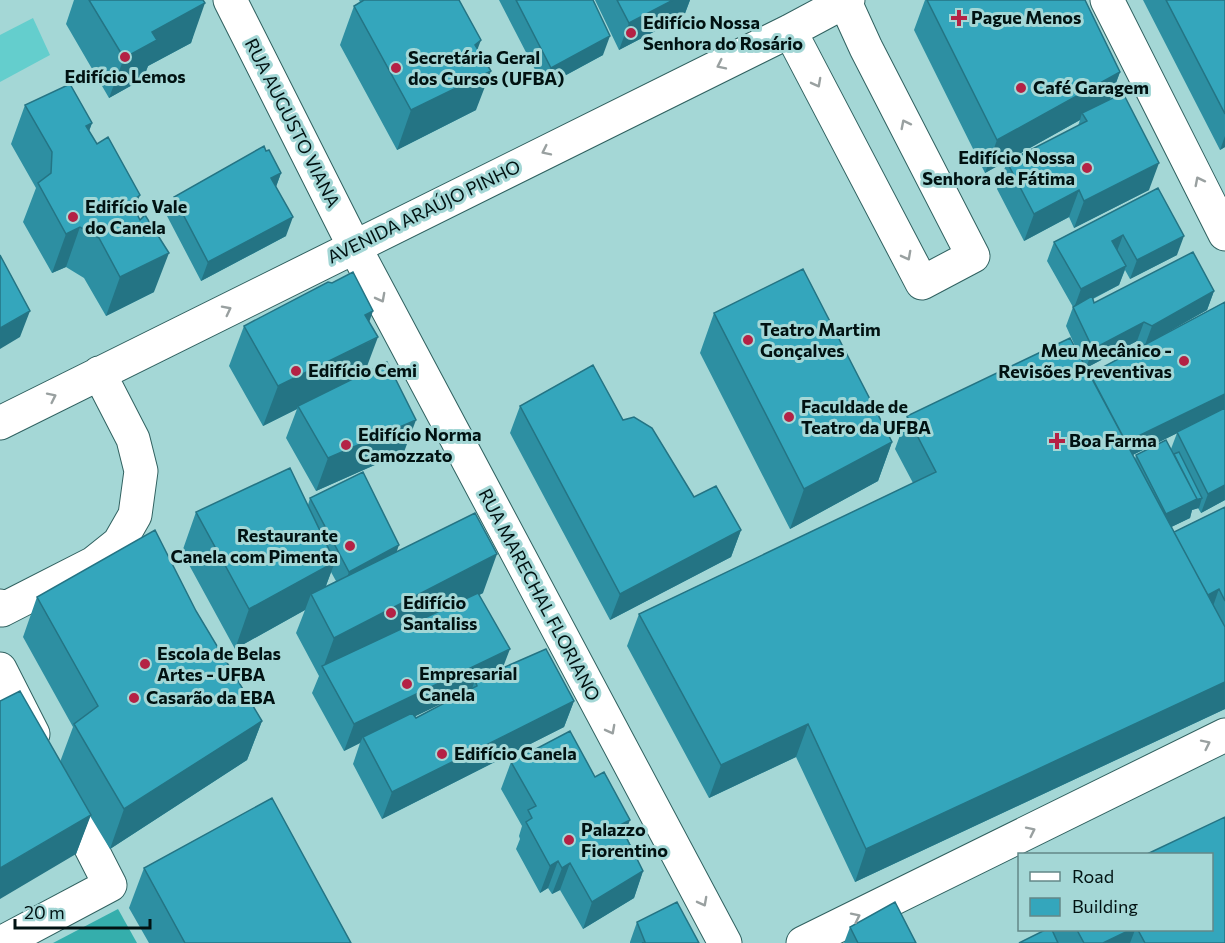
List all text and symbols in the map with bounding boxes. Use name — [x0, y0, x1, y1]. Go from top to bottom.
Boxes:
place label: Pague Menos — [971, 6, 1081, 28]
place label: Edifício Nossa Senhora do Rosário — [643, 11, 803, 54]
marker: Pague Menos — [952, 11, 966, 25]
marker: Edifício Nossa Senhora do Rosário — [624, 26, 638, 40]
street label: RUA AUGUSTO VIANA — [241, 34, 345, 211]
place label: Secretária Geral dos Cursos (UFBA) — [408, 46, 565, 89]
marker: Edifício Lemos — [118, 50, 132, 64]
one-way arrow — [717, 57, 728, 69]
marker: Secretária Geral dos Cursos (UFBA) — [389, 61, 403, 75]
place label: Edifício Lemos — [64, 65, 186, 87]
place label: Café Garagem — [1033, 76, 1149, 98]
one-way arrow — [809, 77, 821, 88]
marker: Café Garagem — [1014, 81, 1028, 95]
one-way arrow — [901, 119, 912, 130]
one-way arrow — [542, 144, 553, 155]
place label: Edifício Nossa Senhora de Fátima — [922, 146, 1075, 189]
street label: AVENIDA ARAÚJO PINHO — [323, 155, 524, 268]
marker: Edifício Nossa Senhora de Fátima — [1080, 161, 1094, 175]
one-way arrow — [1194, 177, 1206, 188]
place label: Edifício Vale do Canela — [85, 195, 187, 238]
marker: Edifício Vale do Canela — [66, 210, 80, 224]
one-way arrow — [900, 249, 911, 260]
one-way arrow — [374, 292, 386, 303]
one-way arrow — [221, 305, 232, 317]
place label: Teatro Martim Gonçalves — [760, 318, 881, 361]
marker: Teatro Martim Gonçalves — [741, 333, 755, 347]
place label: Meu Mecânico - Revisões Preventivas — [998, 339, 1172, 382]
marker: Meu Mecânico - Revisões Preventivas — [1177, 354, 1191, 368]
place label: Edifício Cemi — [308, 359, 417, 381]
marker: Edifício Cemi — [289, 364, 303, 378]
one-way arrow — [46, 392, 57, 404]
place label: Faculdade de Teatro da UFBA — [801, 395, 931, 438]
marker: Faculdade de Teatro da UFBA — [782, 410, 796, 424]
place label: Edifício Norma Camozzato — [358, 423, 481, 466]
place label: Boa Farma — [1069, 429, 1157, 451]
marker: Boa Farma — [1050, 434, 1064, 448]
marker: Edifício Norma Camozzato — [339, 438, 353, 452]
street label: RUA MARECHAL FLORIANO — [474, 485, 605, 704]
place label: Restaurante Canela com Pimenta — [170, 524, 338, 567]
marker: Restaurante Canela com Pimenta — [343, 539, 357, 553]
place label: Edifício Santaliss — [403, 591, 477, 634]
marker: Edifício Santaliss — [384, 606, 398, 620]
place label: Escola de Belas Artes - UFBA — [157, 642, 281, 685]
marker: Escola de Belas Artes - UFBA — [138, 657, 152, 671]
place label: Empresarial Canela — [419, 662, 517, 705]
marker: Empresarial Canela — [400, 677, 414, 691]
place label: Casarão da EBA — [146, 686, 275, 708]
marker: Casarão da EBA — [127, 691, 141, 705]
one-way arrow — [604, 723, 615, 734]
one-way arrow — [1199, 740, 1210, 752]
place label: Edifício Canela — [454, 742, 577, 764]
marker: Edifício Canela — [435, 747, 449, 761]
place label: Palazzo Fiorentino — [581, 818, 668, 861]
one-way arrow — [1024, 826, 1035, 838]
marker: Palazzo Fiorentino — [562, 833, 576, 847]
legend — [1018, 853, 1213, 931]
text: Road — [1072, 865, 1114, 887]
scale bar — [15, 892, 150, 930]
text: Building — [1072, 895, 1138, 917]
one-way arrow — [696, 896, 707, 906]
text: 20 m — [24, 901, 65, 923]
one-way arrow — [850, 913, 860, 924]

